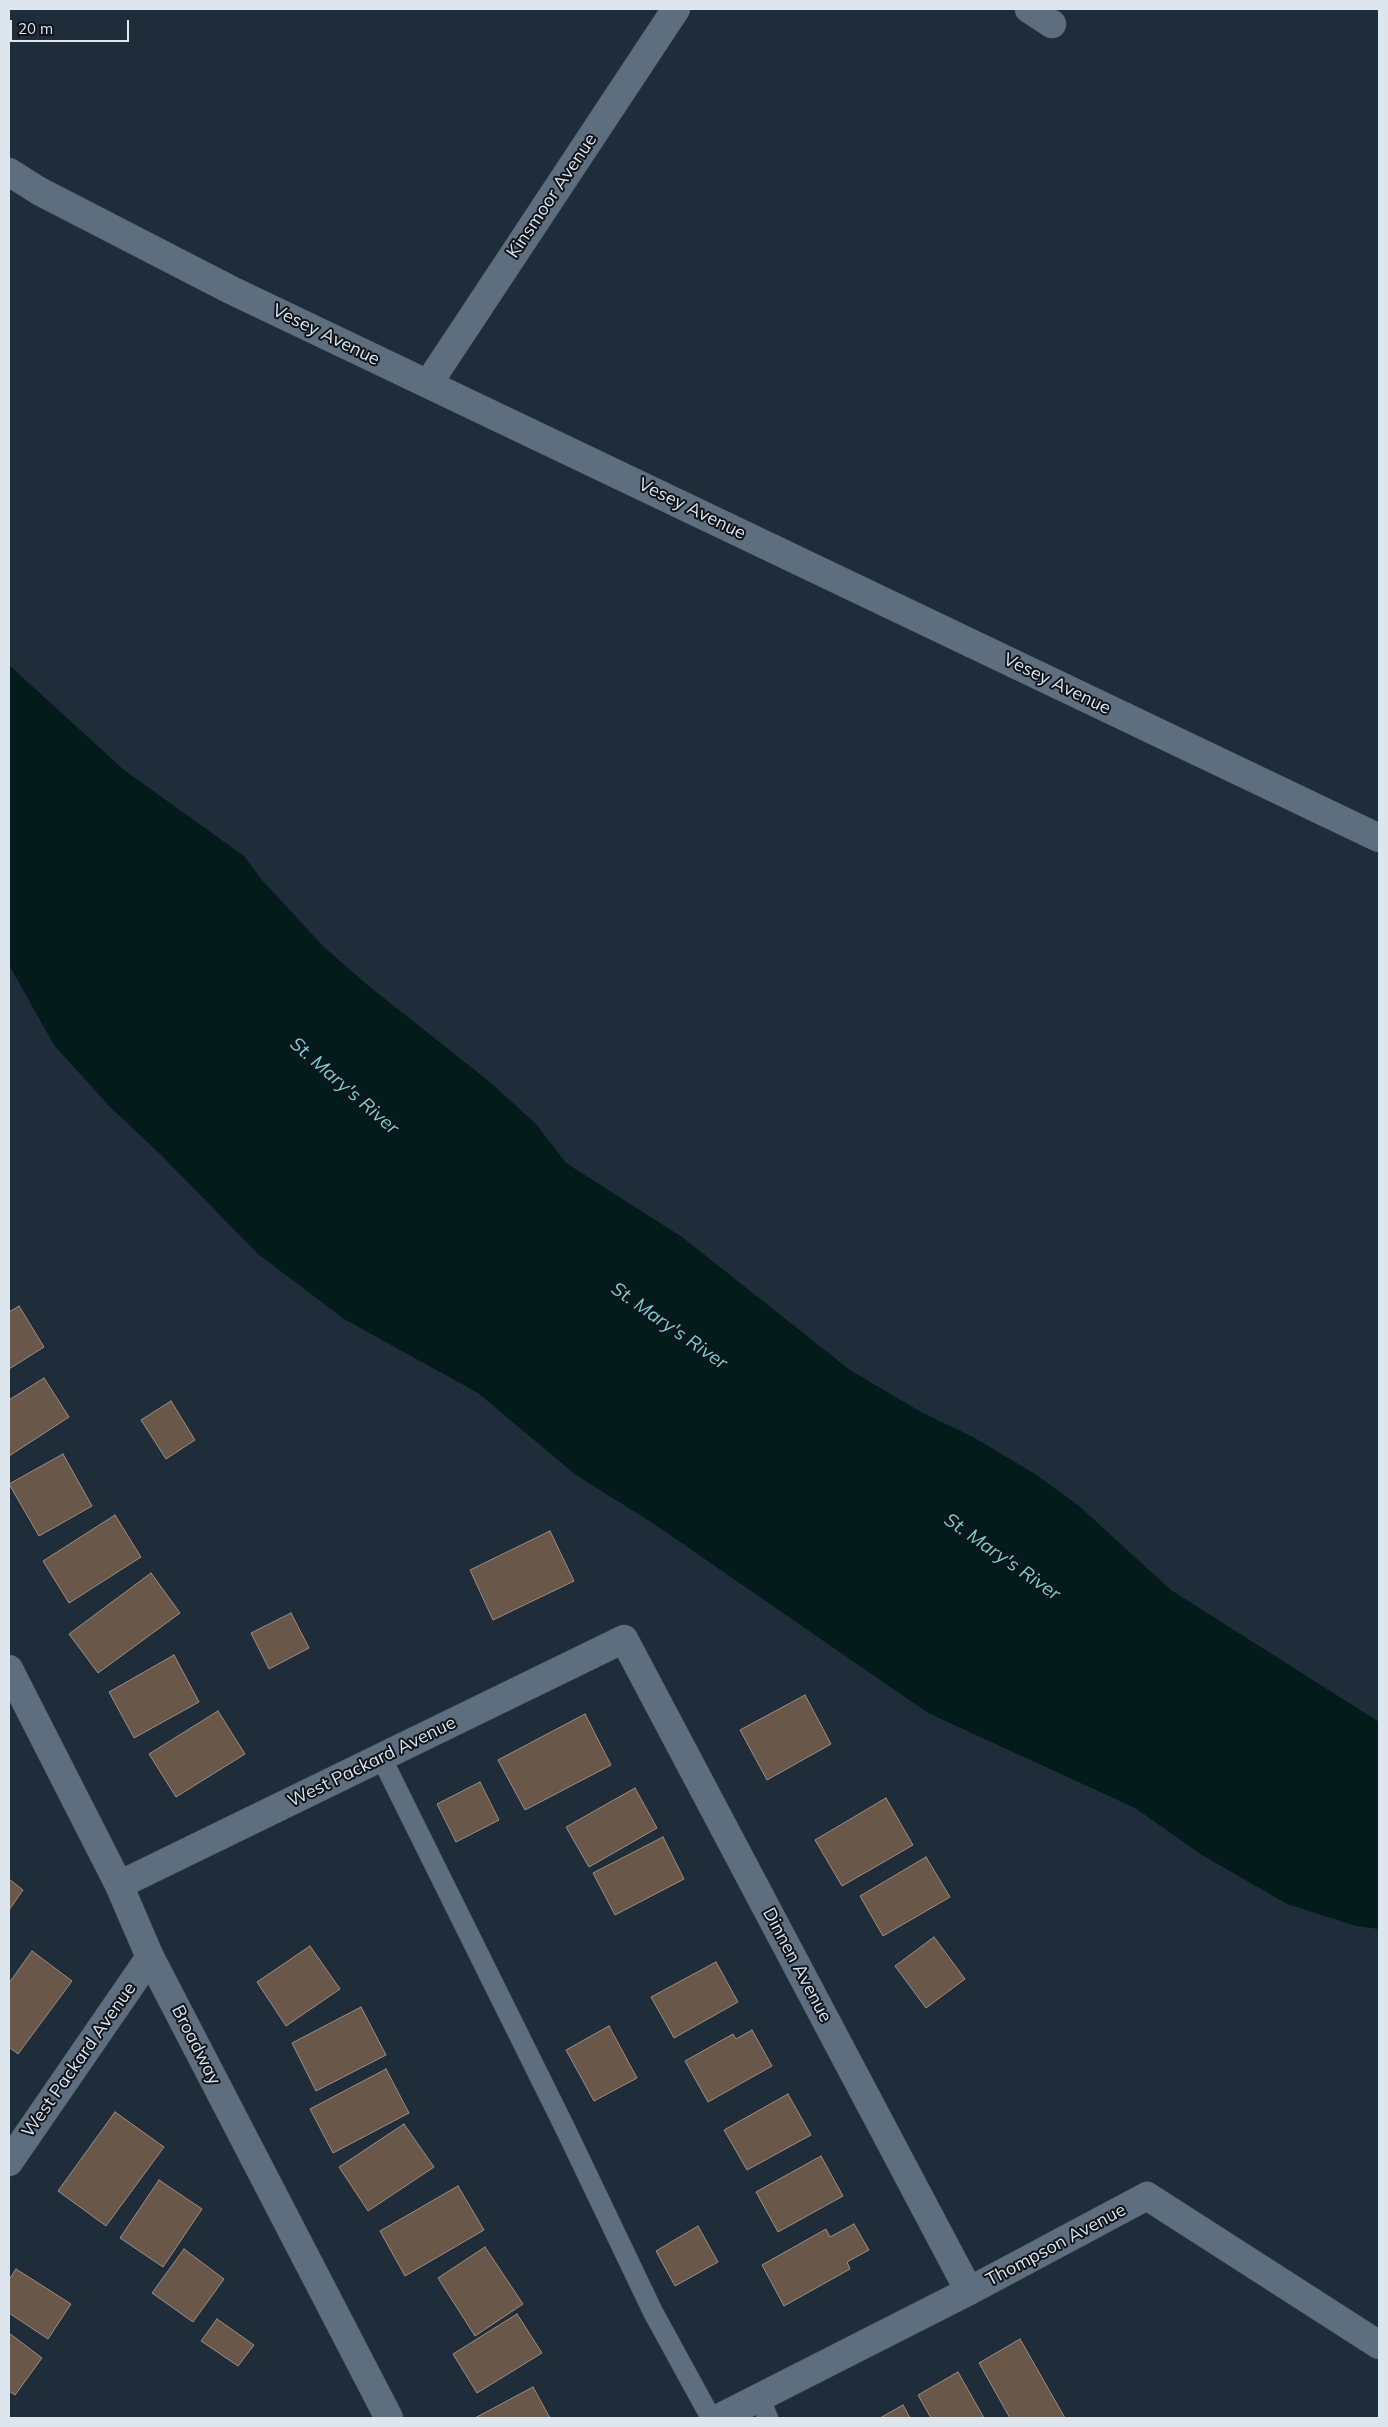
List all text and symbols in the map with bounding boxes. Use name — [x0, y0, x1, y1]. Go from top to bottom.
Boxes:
scale bar — [12, 10, 131, 42]
text: 20 m — [18, 19, 53, 38]
street label: Kinsmoor Avenue — [502, 130, 602, 262]
street label: Vesey Avenue — [269, 300, 383, 370]
street label: Vesey Avenue — [635, 474, 749, 544]
street label: Vesey Avenue — [1000, 649, 1114, 719]
water label: St. Mary's River — [285, 1033, 403, 1139]
water label: St. Mary's River — [606, 1277, 732, 1375]
water label: St. Mary's River — [939, 1508, 1065, 1606]
street label: West Packard Avenue — [284, 1712, 460, 1812]
street label: Dinnen Avenue — [758, 1904, 836, 2026]
street label: West Packard Avenue — [17, 1978, 141, 2142]
street label: Broadway — [167, 2002, 225, 2088]
street label: Thompson Avenue — [982, 2199, 1130, 2291]

